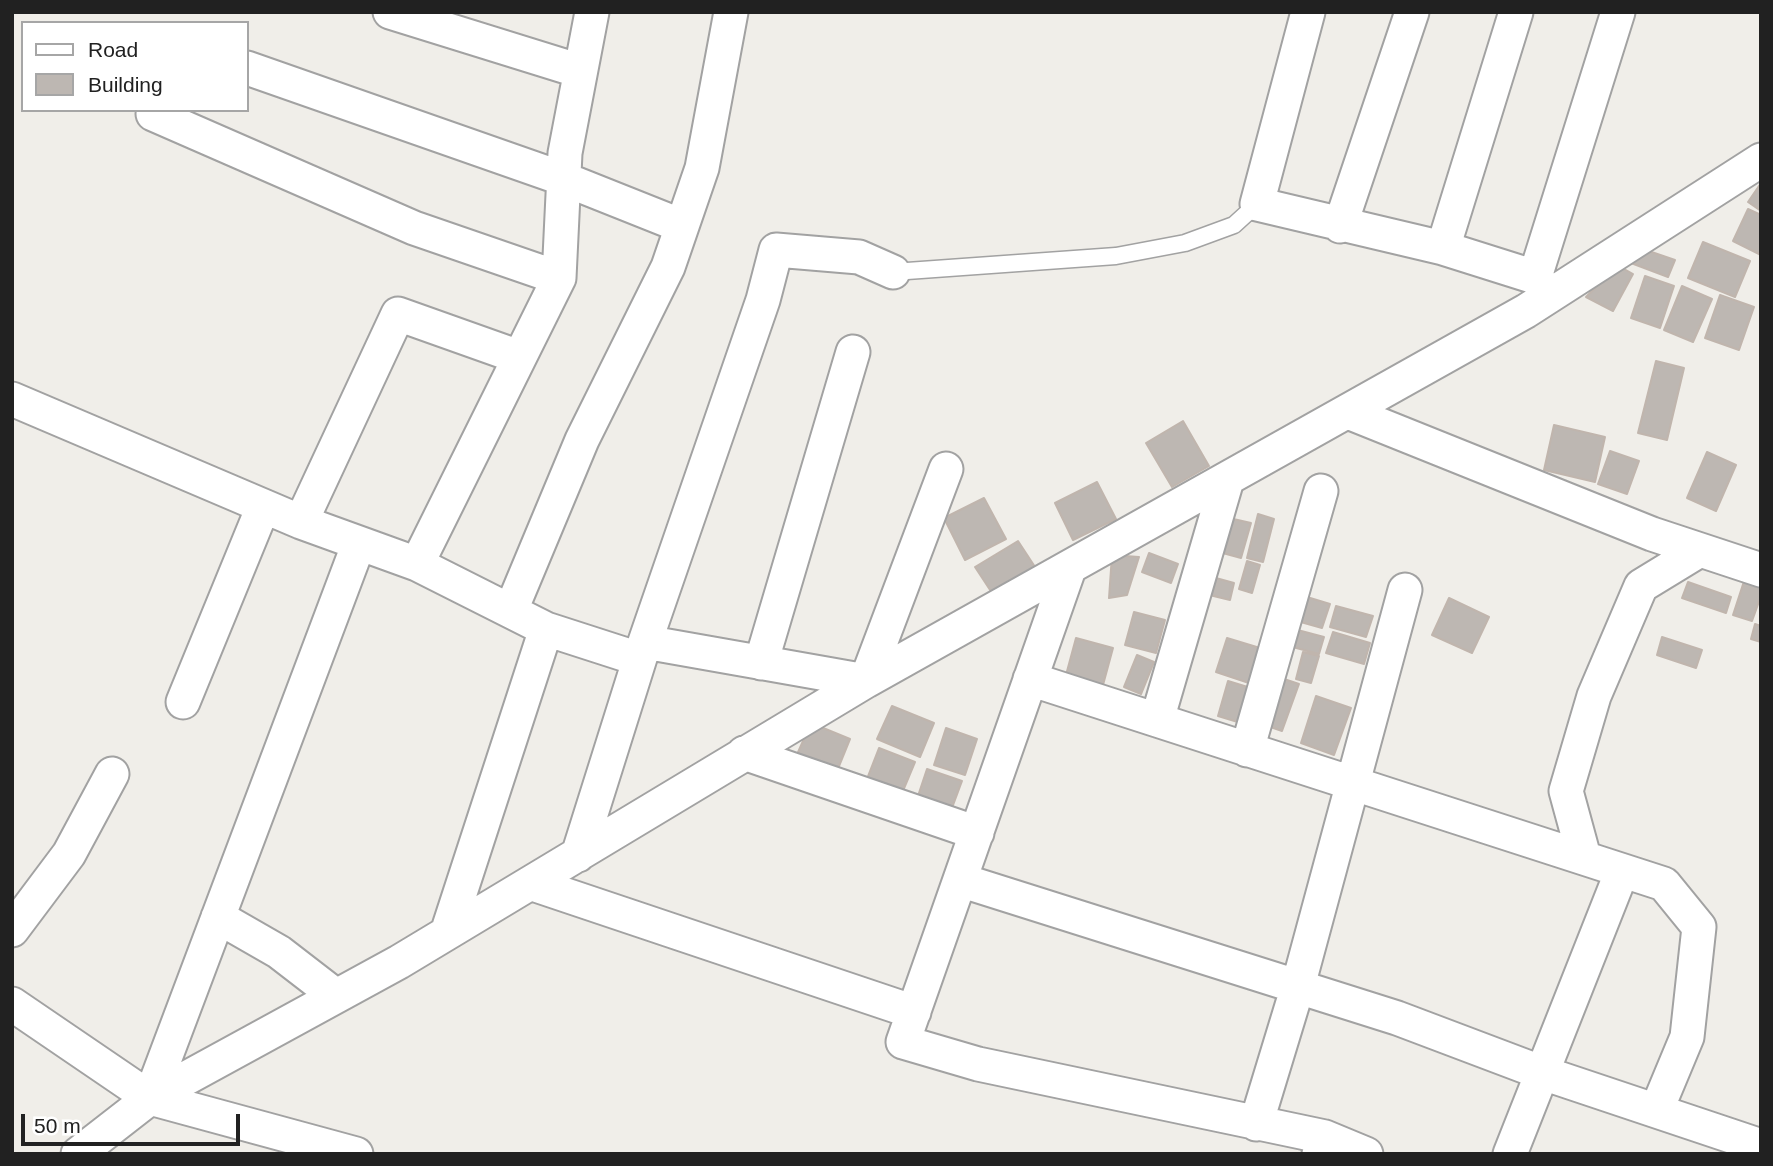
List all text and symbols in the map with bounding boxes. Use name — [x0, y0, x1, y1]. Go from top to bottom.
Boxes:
legend — [21, 21, 248, 112]
text: Road — [88, 38, 138, 61]
text: Building — [88, 73, 163, 96]
scale bar — [24, 1100, 243, 1144]
text: 50 m — [34, 1114, 81, 1137]

